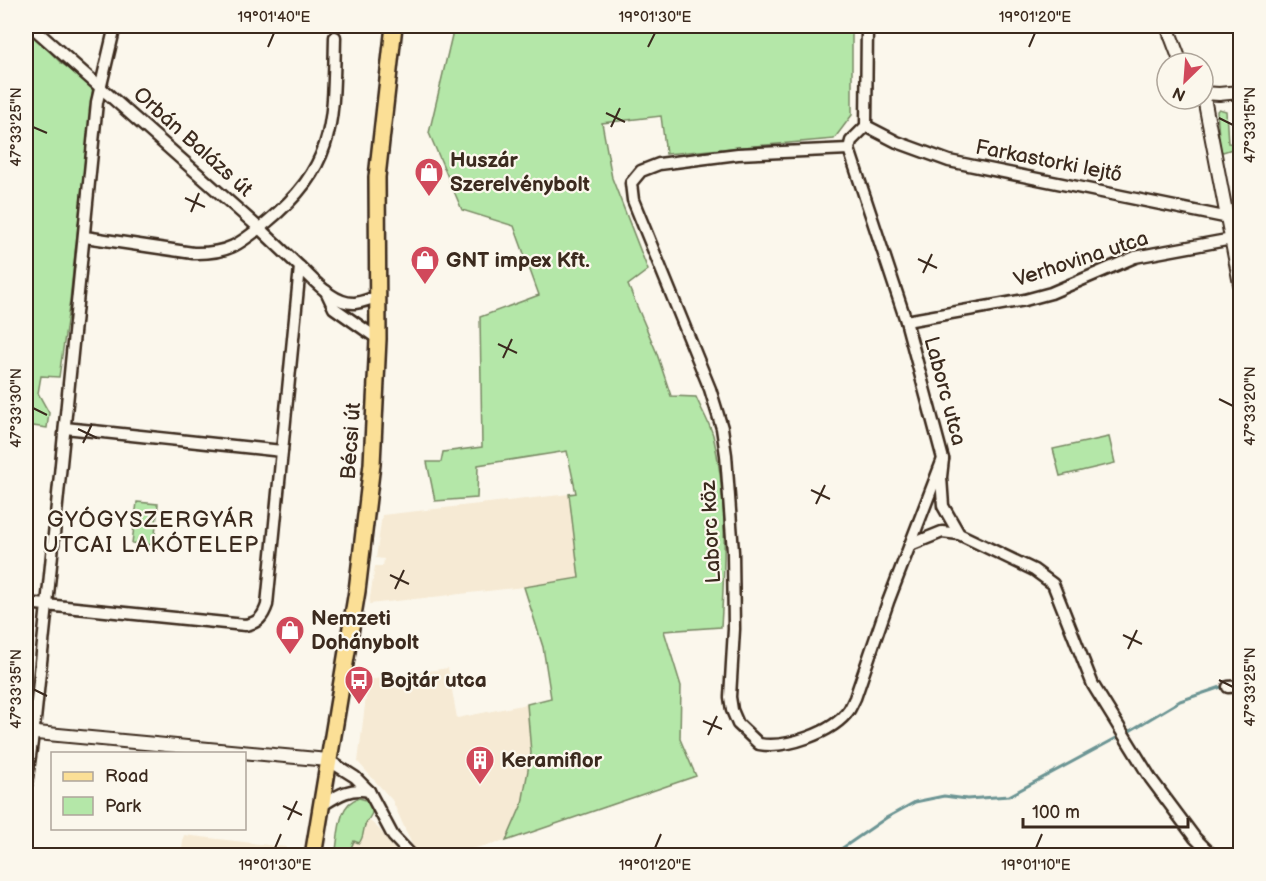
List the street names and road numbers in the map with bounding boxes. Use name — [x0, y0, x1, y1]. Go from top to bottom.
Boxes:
street label: Orbán Balázs út — [128, 82, 258, 202]
street label: Farkastorki lejtő — [973, 134, 1125, 188]
street label: Verhovina utca — [1011, 226, 1151, 292]
street label: Laborc utca — [918, 334, 972, 448]
street label: Bécsi út — [336, 401, 366, 480]
street label: Laborc köz — [696, 479, 726, 584]

